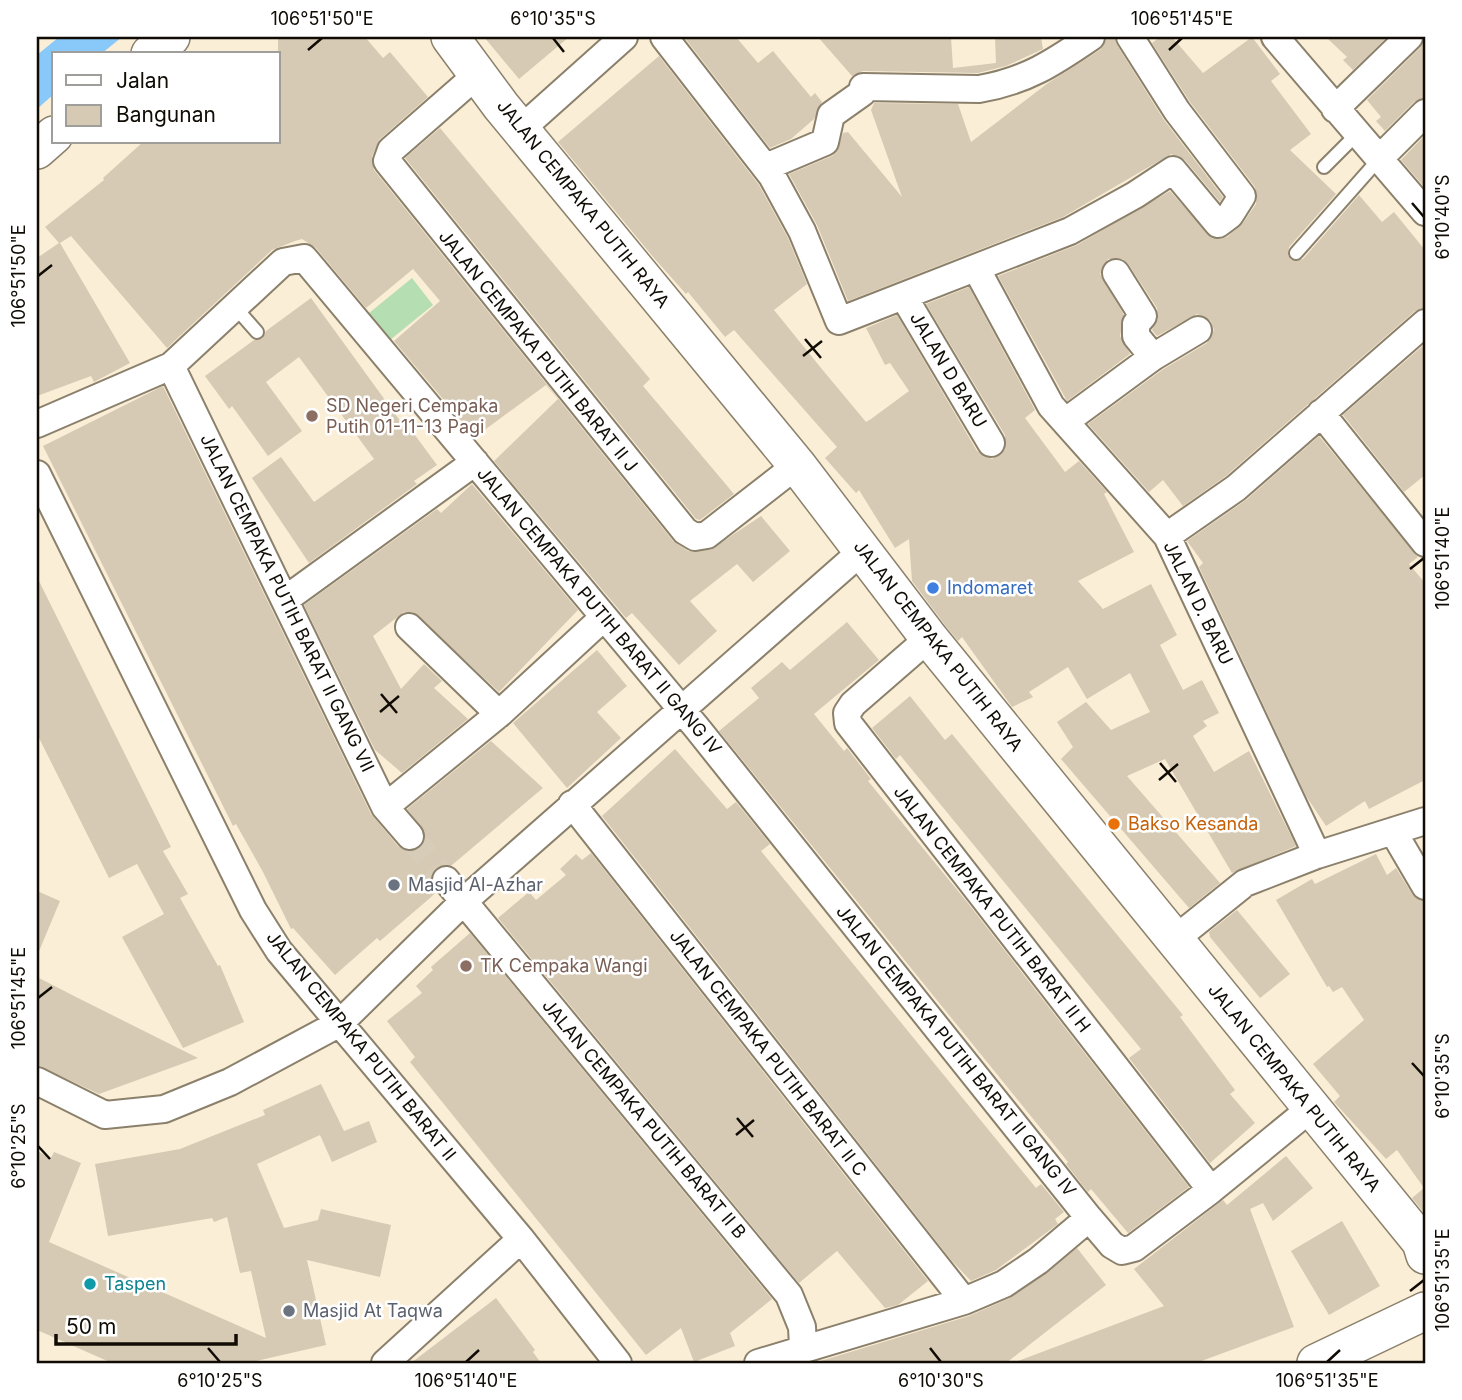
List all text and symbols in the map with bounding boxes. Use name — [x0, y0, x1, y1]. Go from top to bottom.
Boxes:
text: 106°51'50"E — [270, 8, 374, 29]
text: 6°10'35"S — [510, 8, 596, 29]
text: 106°51'45"E — [1131, 8, 1233, 29]
legend — [52, 52, 280, 144]
text: Jalan — [116, 68, 169, 93]
street label: JALAN CEMPAKA PUTIH RAYA — [493, 95, 674, 312]
text: Bangunan — [116, 102, 216, 127]
text: 6°10'40"S — [1432, 174, 1453, 260]
text: 106°51'50"E — [8, 224, 29, 328]
street label: JALAN CEMPAKA PUTIH BARAT II J — [435, 226, 642, 475]
street label: JALAN D BARU — [906, 308, 991, 431]
place label: SD Negeri Cempaka Putih 01-11-13 Pagi — [326, 395, 498, 437]
marker: SD Negeri Cempaka Putih 01-11-13 Pagi — [304, 408, 320, 424]
street label: JALAN CEMPAKA PUTIH BARAT II GANG VII — [196, 430, 379, 775]
street label: JALAN CEMPAKA PUTIH BARAT II GANG IV — [473, 463, 726, 759]
text: 106°51'40"E — [1432, 507, 1453, 609]
street label: JALAN CEMPAKA PUTIH RAYA — [850, 536, 1027, 755]
street label: JALAN D. BARU — [1159, 537, 1238, 668]
place label: Indomaret — [947, 577, 1033, 598]
marker: Indomaret — [925, 580, 941, 596]
street label: JALAN CEMPAKA PUTIH BARAT II H — [890, 781, 1095, 1036]
place label: Bakso Kesanda — [1128, 813, 1258, 834]
marker: Bakso Kesanda — [1106, 816, 1122, 832]
place label: Masjid Al-Azhar — [408, 874, 543, 895]
marker: Masjid Al-Azhar — [386, 877, 402, 893]
street label: JALAN CEMPAKA PUTIH BARAT II GANG IV — [832, 901, 1081, 1201]
street label: JALAN CEMPAKA PUTIH BARAT II C — [666, 925, 871, 1180]
street label: JALAN CEMPAKA PUTIH BARAT II — [262, 927, 460, 1164]
text: 106°51'45"E — [8, 947, 29, 1049]
place label: TK Cempaka Wangi — [480, 955, 648, 976]
marker: TK Cempaka Wangi — [458, 958, 474, 974]
street label: JALAN CEMPAKA PUTIH RAYA — [1204, 979, 1385, 1196]
street label: JALAN CEMPAKA PUTIH BARAT II B — [538, 995, 751, 1242]
text: 6°10'35"S — [1432, 1033, 1453, 1119]
text: 6°10'25"S — [8, 1103, 29, 1189]
text: 106°51'35"E — [1432, 1229, 1453, 1331]
place label: Taspen — [104, 1273, 166, 1294]
marker: Taspen — [82, 1276, 98, 1292]
place label: Masjid At Taqwa — [303, 1300, 443, 1321]
scale bar — [56, 1302, 236, 1346]
marker: Masjid At Taqwa — [281, 1303, 297, 1319]
text: 50 m — [66, 1314, 116, 1339]
text: 6°10'25"S — [177, 1370, 263, 1391]
text: 106°51'40"E — [415, 1370, 517, 1391]
text: 6°10'30"S — [898, 1370, 984, 1391]
text: 106°51'35"E — [1276, 1370, 1378, 1391]

